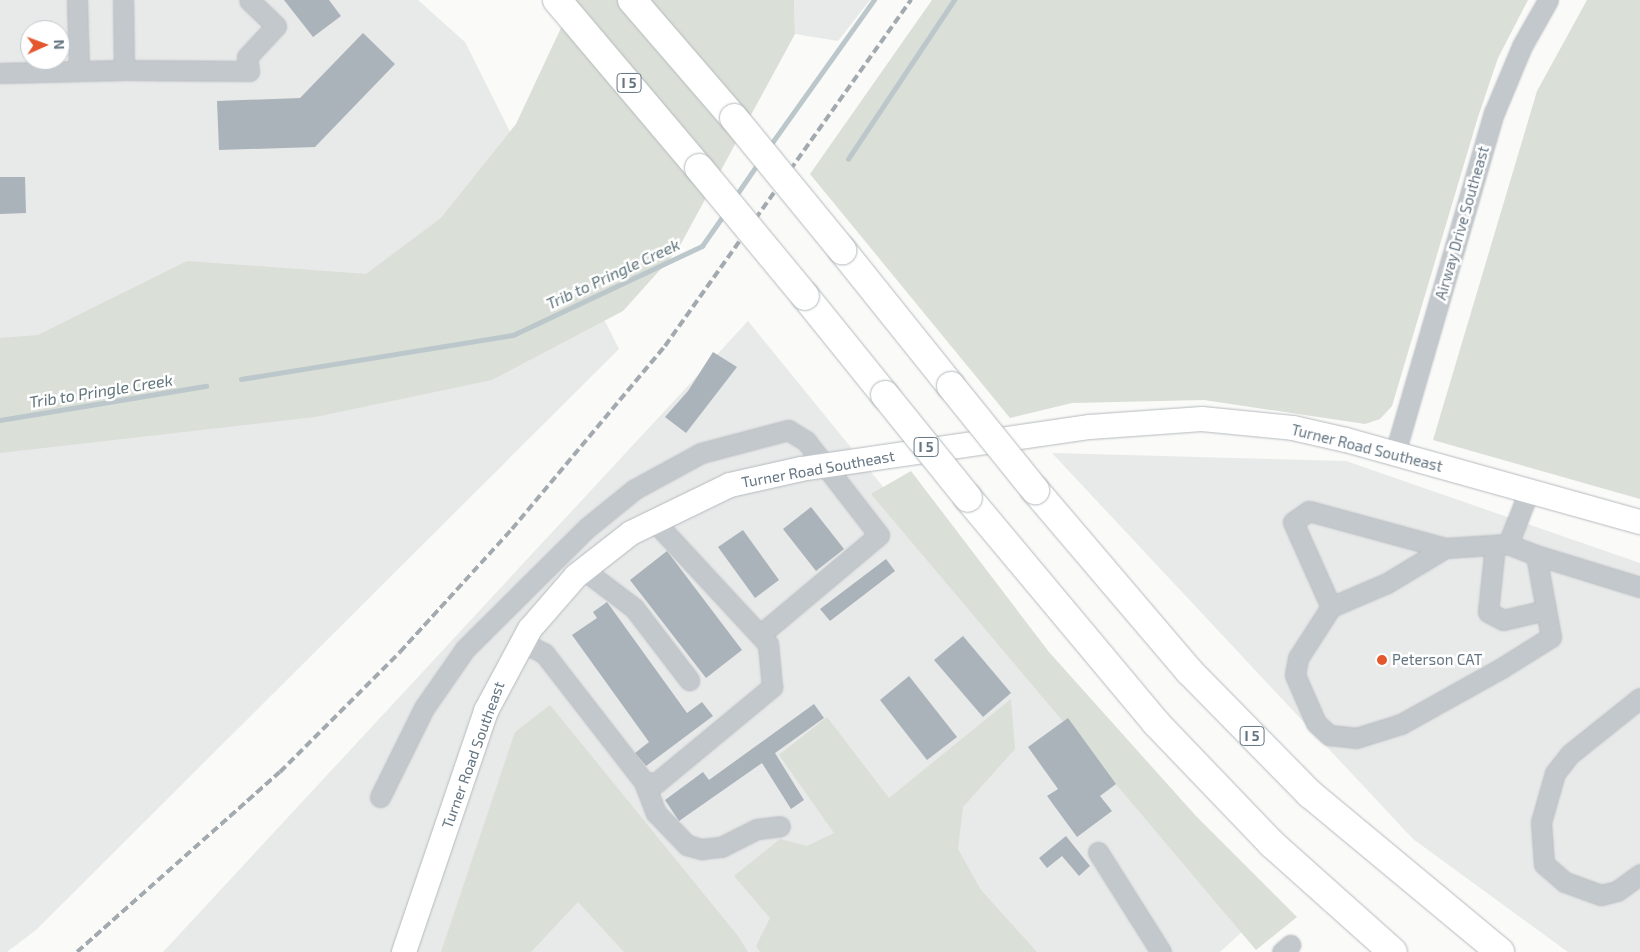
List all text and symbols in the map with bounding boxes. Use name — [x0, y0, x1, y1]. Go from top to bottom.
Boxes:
north arrow — [20, 20, 70, 70]
text: N — [51, 39, 68, 50]
road number: I 5 — [616, 72, 642, 95]
street label: Airway Drive Southeast — [1431, 144, 1493, 302]
water label: Trib to Pringle Creek — [543, 235, 683, 313]
water label: Trib to Pringle Creek — [28, 370, 174, 412]
street label: Turner Road Southeast — [1289, 420, 1445, 476]
road number: I 5 — [914, 436, 938, 458]
street label: Turner Road Southeast — [740, 447, 896, 491]
place label: Peterson CAT — [1392, 651, 1483, 669]
marker: Peterson CAT — [1376, 654, 1388, 666]
street label: Turner Road Southeast — [438, 679, 508, 831]
road number: I 5 — [1240, 724, 1264, 748]

